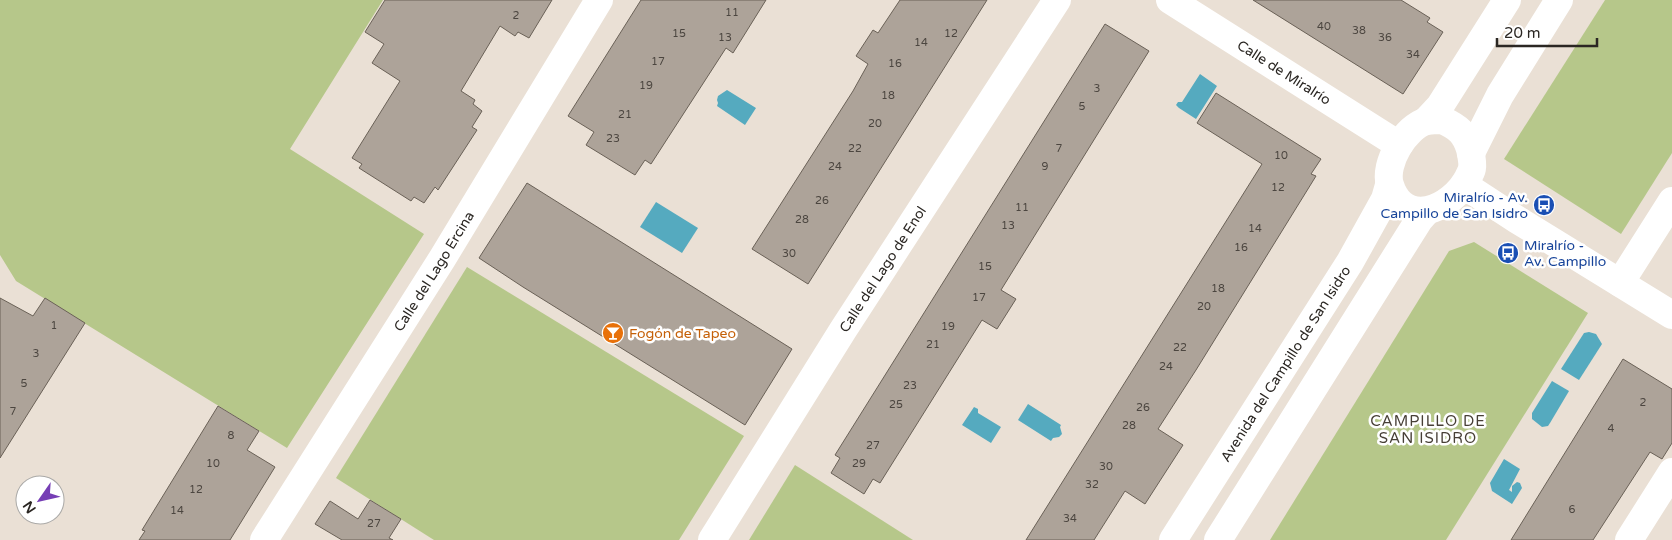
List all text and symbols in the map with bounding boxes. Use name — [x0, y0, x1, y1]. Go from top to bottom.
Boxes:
house number: 11 — [725, 6, 739, 19]
house number: 2 — [513, 9, 520, 22]
scale bar — [1497, 15, 1597, 47]
house number: 40 — [1317, 20, 1331, 33]
house number: 38 — [1352, 24, 1366, 37]
text: 20 m — [1504, 24, 1541, 42]
house number: 15 — [672, 27, 686, 40]
house number: 12 — [944, 27, 958, 40]
house number: 13 — [718, 31, 732, 44]
house number: 36 — [1378, 31, 1392, 44]
house number: 14 — [914, 36, 928, 49]
street label: Calle de Miralrío — [1234, 37, 1334, 109]
house number: 34 — [1406, 48, 1420, 61]
house number: 17 — [651, 55, 665, 68]
house number: 16 — [888, 57, 902, 70]
house number: 19 — [639, 79, 653, 92]
house number: 3 — [1094, 82, 1101, 95]
house number: 18 — [881, 89, 895, 102]
house number: 5 — [1079, 100, 1086, 113]
house number: 21 — [618, 108, 632, 121]
house number: 20 — [868, 117, 882, 130]
house number: 23 — [606, 132, 620, 145]
house number: 22 — [848, 142, 862, 155]
house number: 7 — [1056, 142, 1063, 155]
house number: 10 — [1274, 149, 1288, 162]
house number: 24 — [828, 160, 842, 173]
house number: 9 — [1042, 160, 1049, 173]
house number: 12 — [1271, 181, 1285, 194]
place label: Miralrío - Av. Campillo de San Isidro — [1381, 189, 1528, 222]
bus stop icon: Miralrío - Av. Campillo de San Isidro — [1532, 193, 1556, 217]
house number: 26 — [815, 194, 829, 207]
house number: 11 — [1015, 201, 1029, 214]
street label: Calle del Lago de Enol — [836, 203, 930, 336]
street label: Calle del Lago Ercina — [390, 208, 478, 335]
house number: 28 — [795, 213, 809, 226]
house number: 13 — [1001, 219, 1015, 232]
house number: 14 — [1248, 222, 1262, 235]
place label: Miralrío - Av. Campillo — [1524, 237, 1606, 270]
house number: 16 — [1234, 241, 1248, 254]
bus stop icon: Miralrío - Av. Campillo — [1496, 241, 1520, 265]
house number: 30 — [782, 247, 796, 260]
house number: 15 — [978, 260, 992, 273]
street label: Avenida del Campillo de San Isidro — [1217, 263, 1354, 465]
house number: 18 — [1211, 282, 1225, 295]
house number: 17 — [972, 291, 986, 304]
house number: 20 — [1197, 300, 1211, 313]
house number: 1 — [51, 319, 57, 332]
house number: 19 — [941, 320, 955, 333]
bar icon: Fogón de Tapeo — [601, 321, 625, 345]
place label: Fogón de Tapeo — [629, 325, 736, 342]
house number: 21 — [926, 338, 940, 351]
house number: 22 — [1173, 341, 1187, 354]
house number: 3 — [33, 347, 40, 360]
house number: 24 — [1159, 360, 1173, 373]
house number: 5 — [21, 377, 28, 390]
house number: 23 — [903, 379, 917, 392]
house number: 2 — [1640, 396, 1647, 409]
house number: 25 — [889, 398, 903, 411]
house number: 26 — [1136, 401, 1150, 414]
house number: 7 — [10, 405, 17, 418]
district label: CAMPILLO DE SAN ISIDRO — [1370, 412, 1486, 447]
house number: 28 — [1122, 419, 1136, 432]
house number: 4 — [1608, 422, 1615, 435]
house number: 8 — [228, 429, 235, 442]
house number: 27 — [866, 439, 880, 452]
house number: 10 — [206, 457, 220, 470]
house number: 29 — [852, 457, 866, 470]
house number: 30 — [1099, 460, 1113, 473]
north arrow — [15, 475, 65, 525]
house number: 32 — [1085, 478, 1099, 491]
house number: 12 — [189, 483, 203, 496]
text: N — [19, 498, 40, 516]
house number: 6 — [1569, 503, 1576, 516]
house number: 14 — [170, 504, 184, 517]
house number: 34 — [1063, 512, 1077, 525]
house number: 27 — [367, 517, 381, 530]

